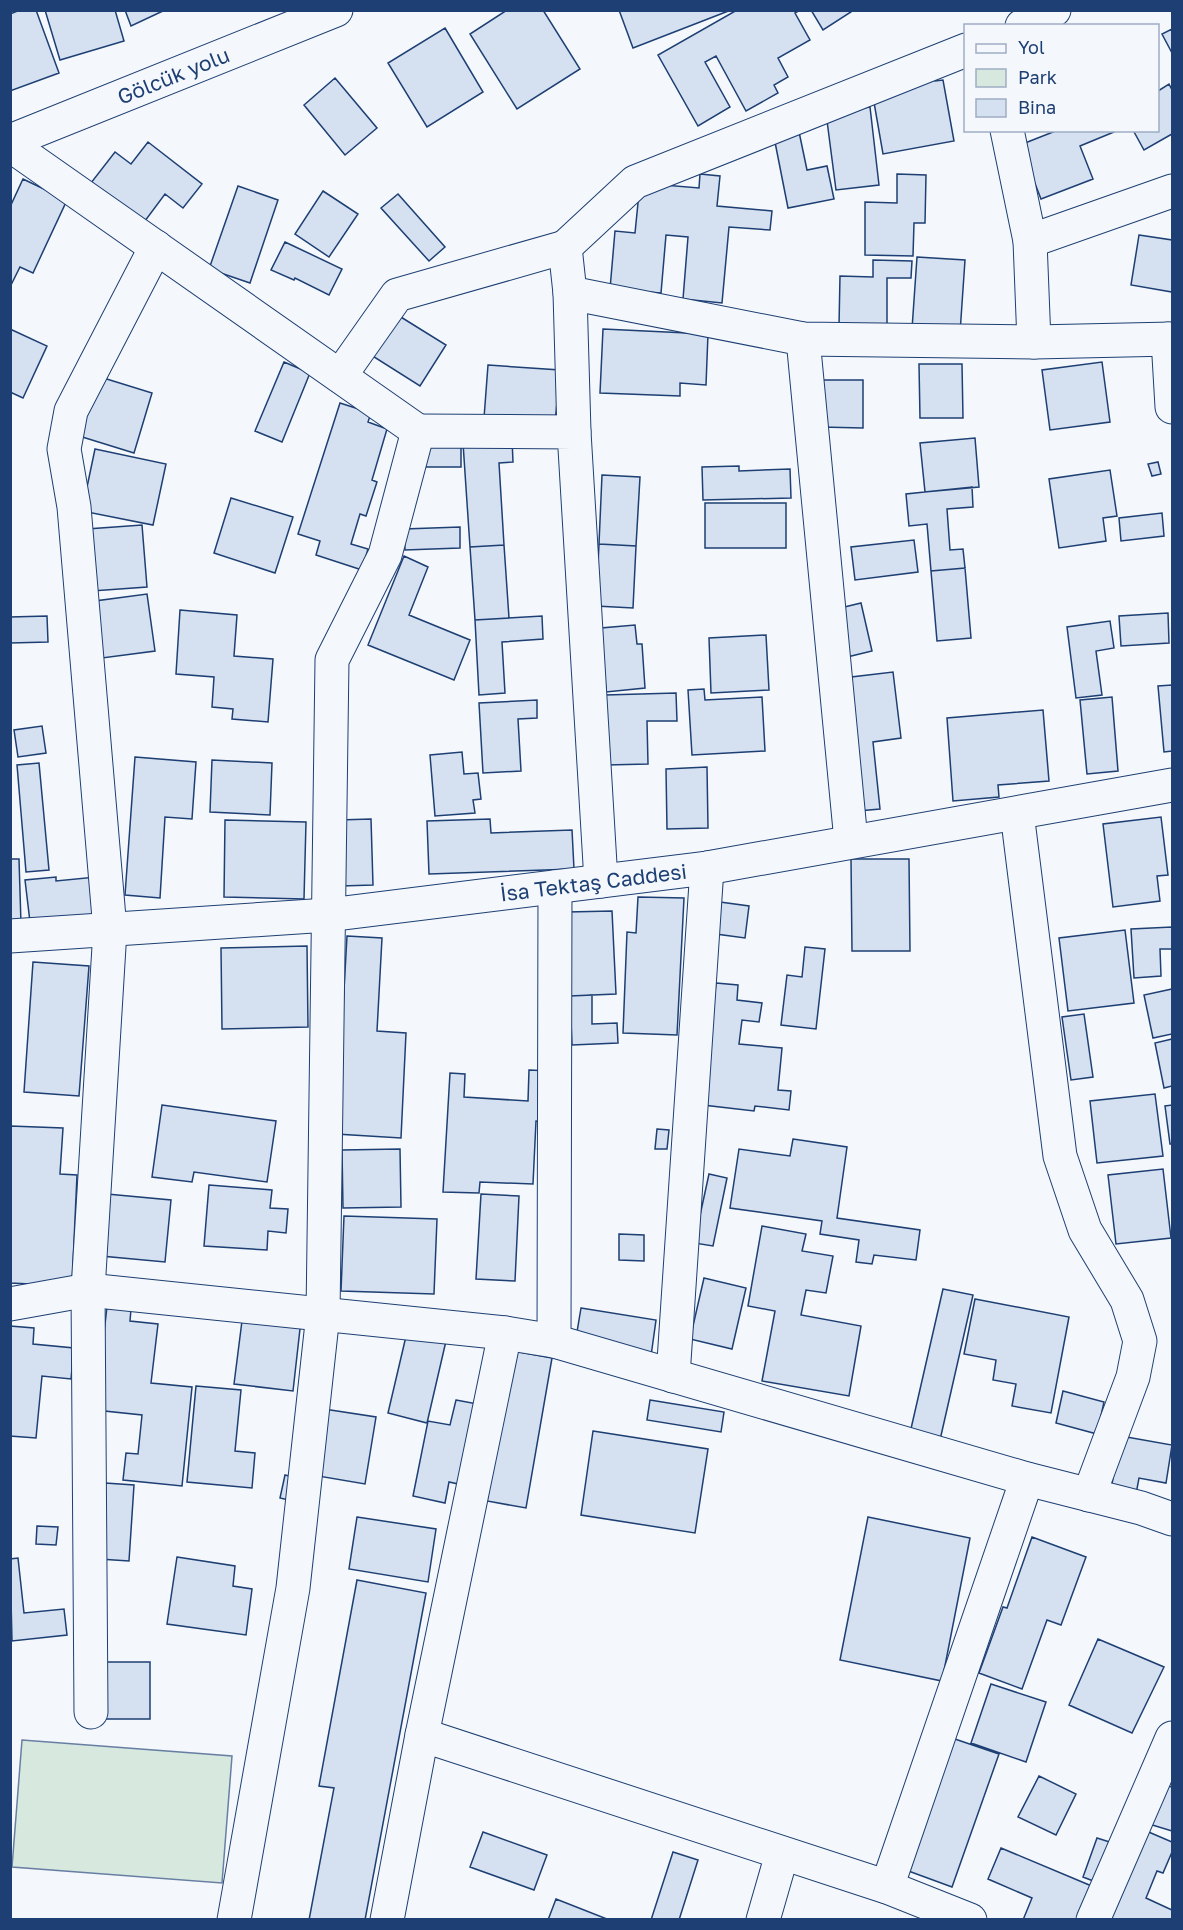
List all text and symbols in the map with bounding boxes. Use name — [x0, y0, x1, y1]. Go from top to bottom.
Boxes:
legend — [964, 24, 1159, 132]
text: Yol — [1018, 36, 1045, 58]
street label: Gölcük yolu — [113, 41, 233, 110]
text: Park — [1018, 66, 1057, 88]
text: Bina — [1018, 96, 1056, 118]
street label: İsa Tektaş Caddesi — [498, 858, 688, 907]

